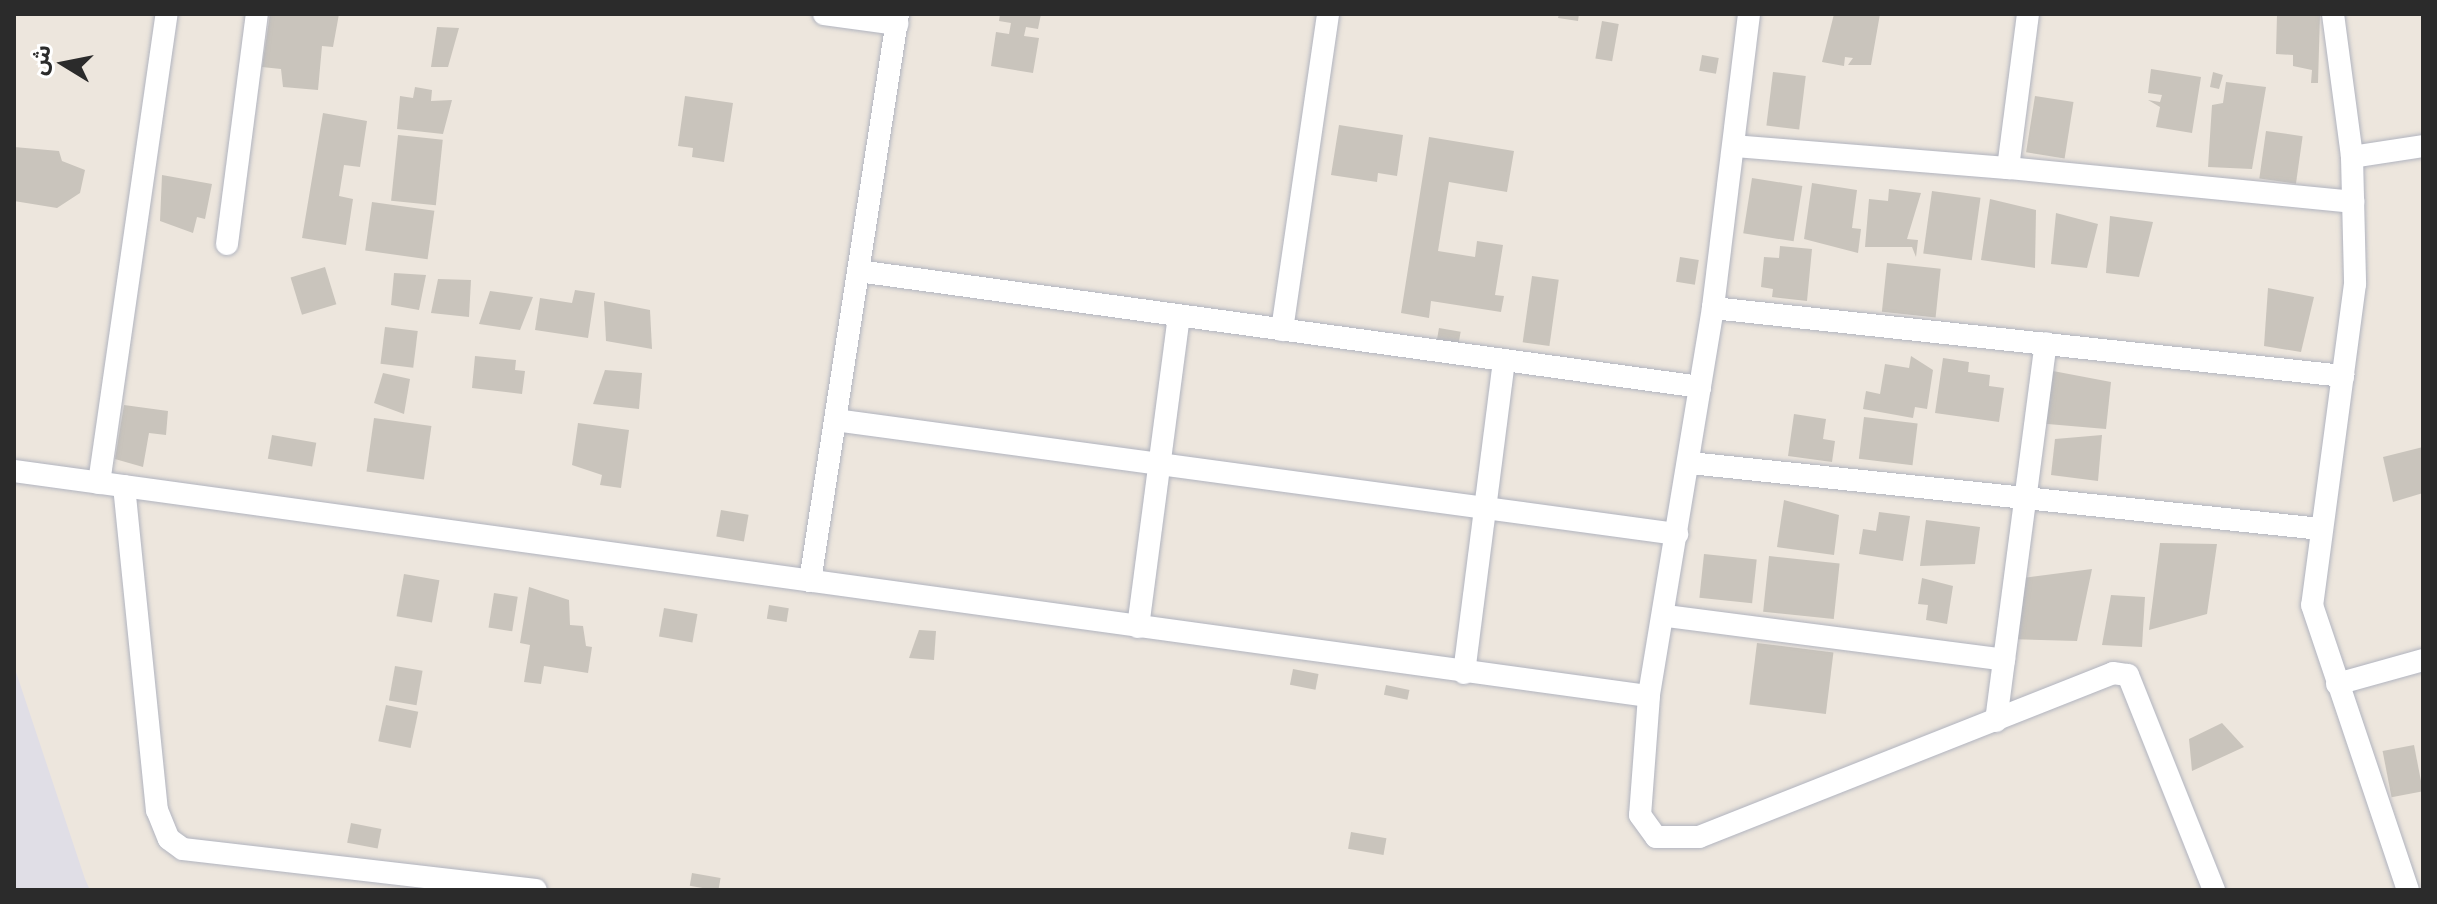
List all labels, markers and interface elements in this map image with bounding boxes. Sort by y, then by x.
north arrow [24,24,104,104]
text: ش [24,43,56,77]

